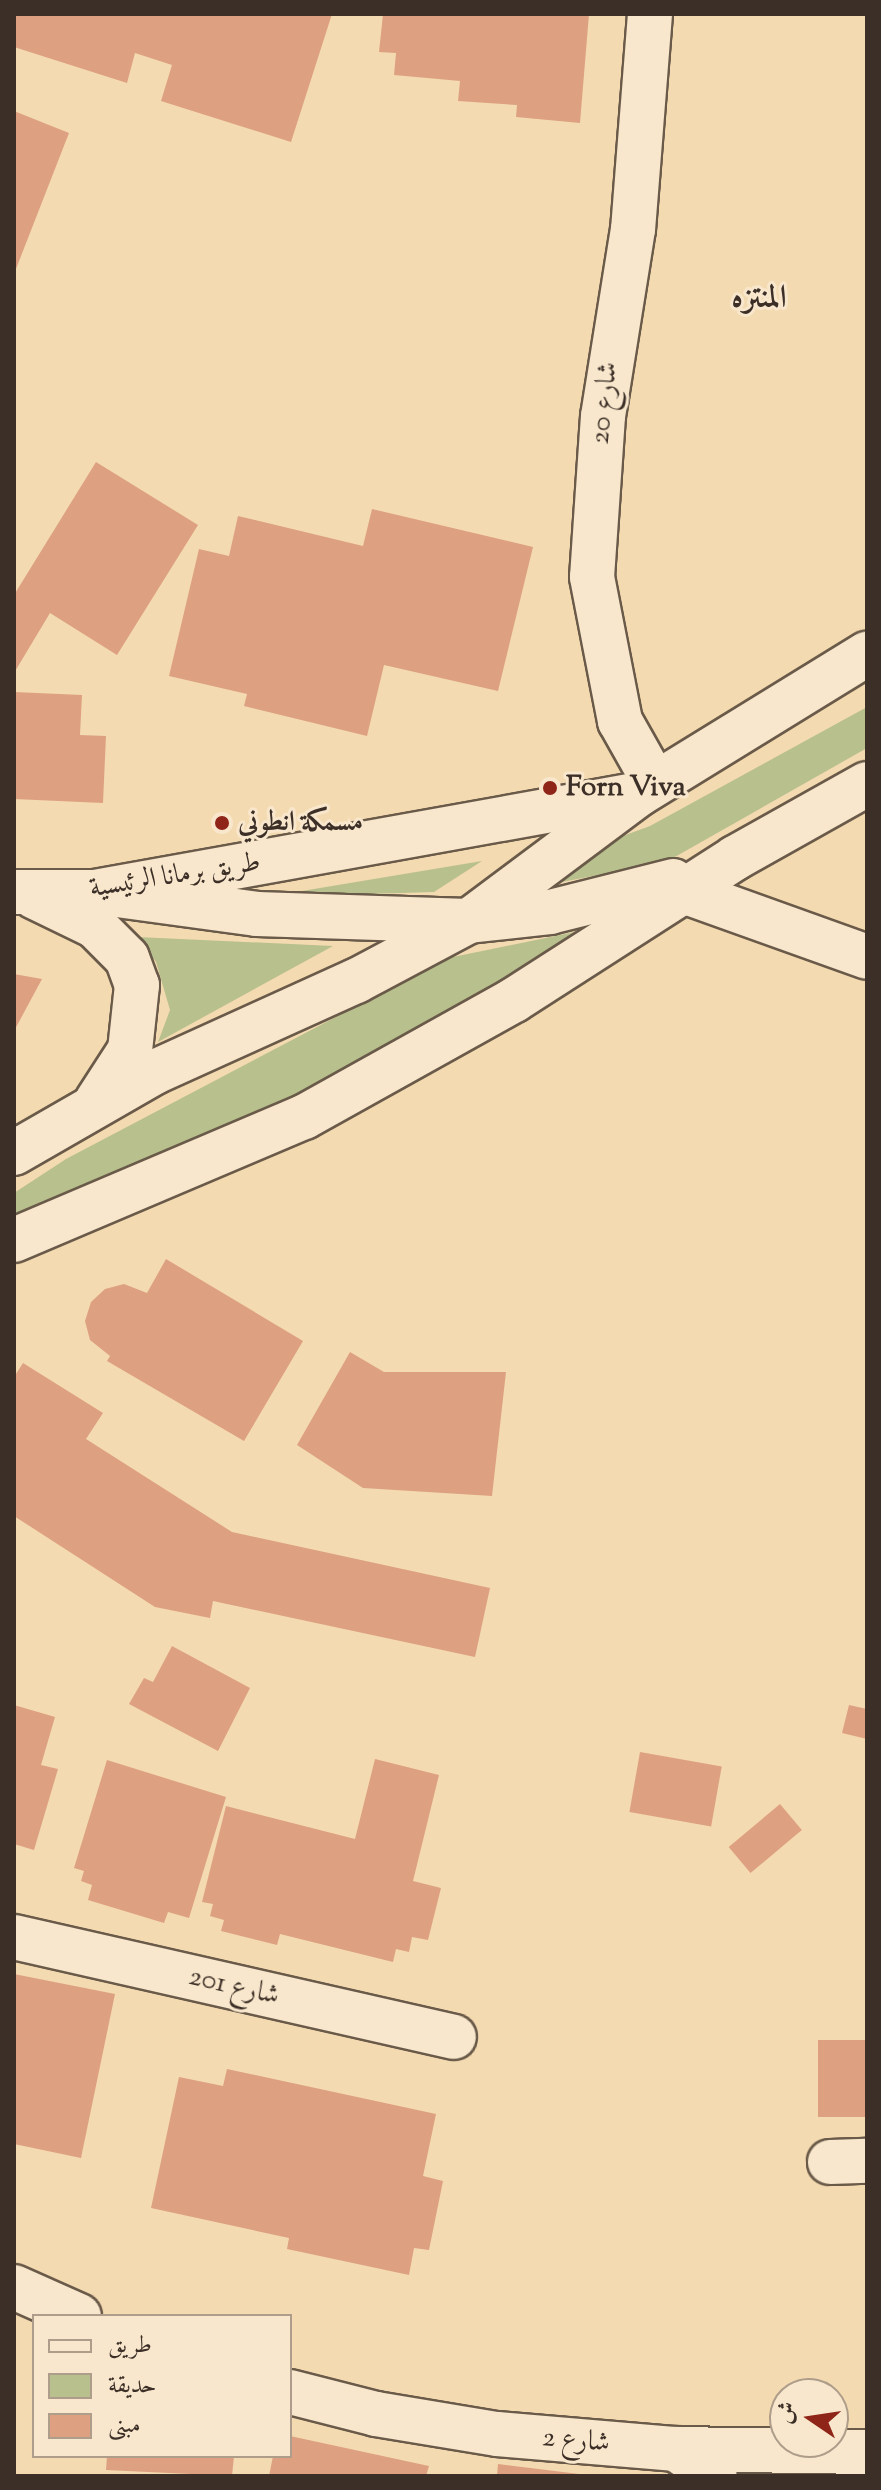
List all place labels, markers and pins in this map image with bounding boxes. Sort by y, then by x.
place label: Forn Viva [566,771,686,805]
marker: Forn Viva [541,779,559,797]
place label: مسمكة انطوني [238,806,363,840]
marker: مسمكة انطوني [213,814,231,832]

